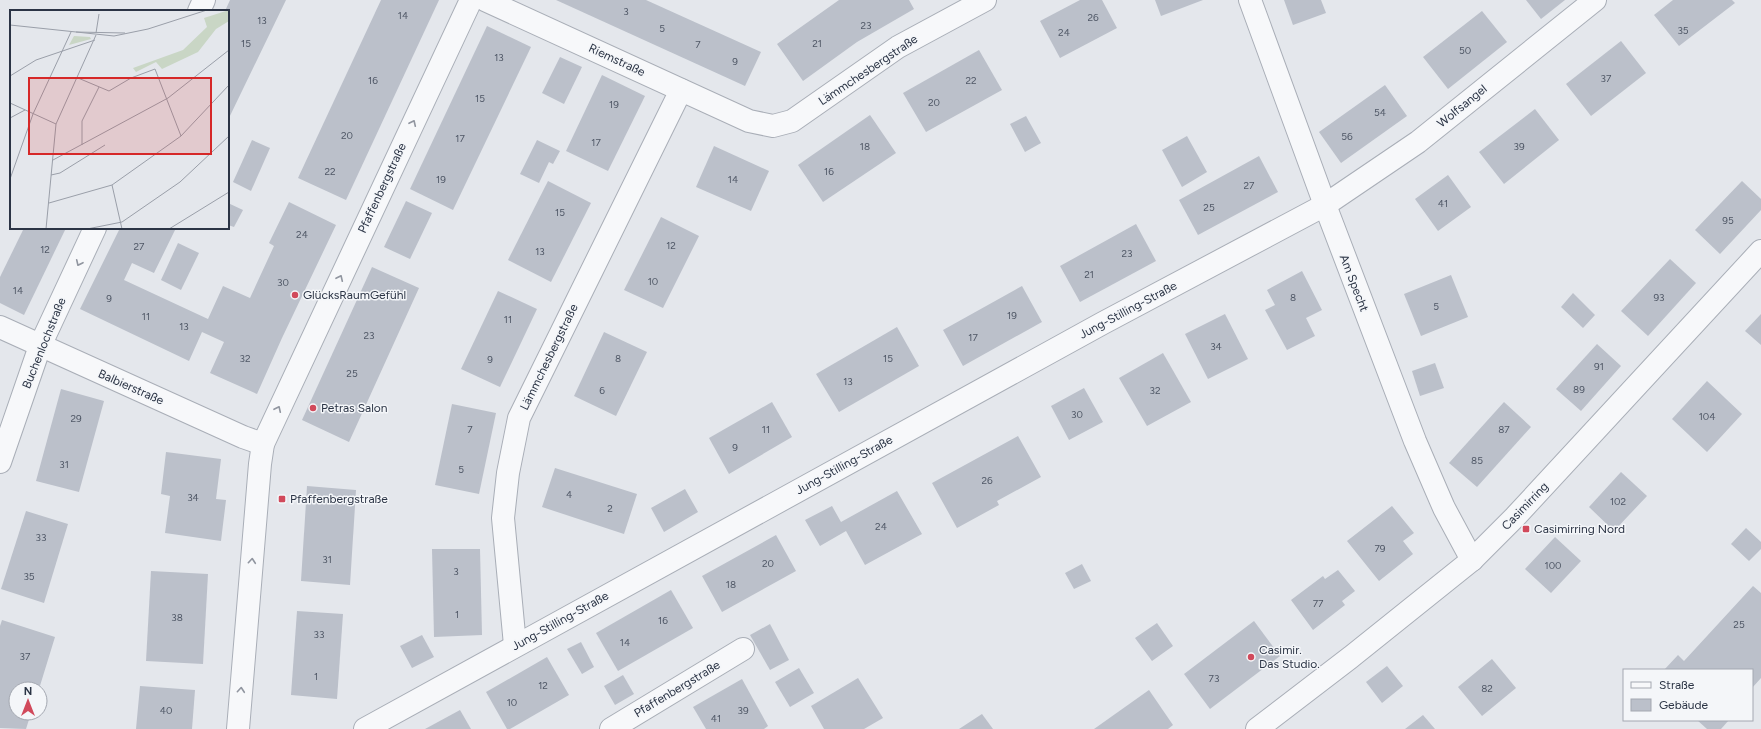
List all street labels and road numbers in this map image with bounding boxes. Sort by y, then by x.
street label: Lämmchesbergstraße [816,31,921,108]
street label: Riemstraße [587,41,648,79]
street label: Wolfsangel [1434,82,1490,130]
street label: Pfaffenbergstraße [355,140,409,235]
street label: Am Specht [1337,252,1371,314]
street label: Jung-Stilling-Straße [1077,278,1180,342]
street label: Buchenlochstraße [19,295,69,391]
street label: Lämmchesbergstraße [517,301,581,412]
street label: Balbierstraße [96,366,166,408]
street label: Jung-Stilling-Straße [793,432,895,497]
street label: Casimirring [1499,479,1551,533]
street label: Jung-Stilling-Straße [509,588,611,653]
street label: Pfaffenbergstraße [631,658,723,720]

